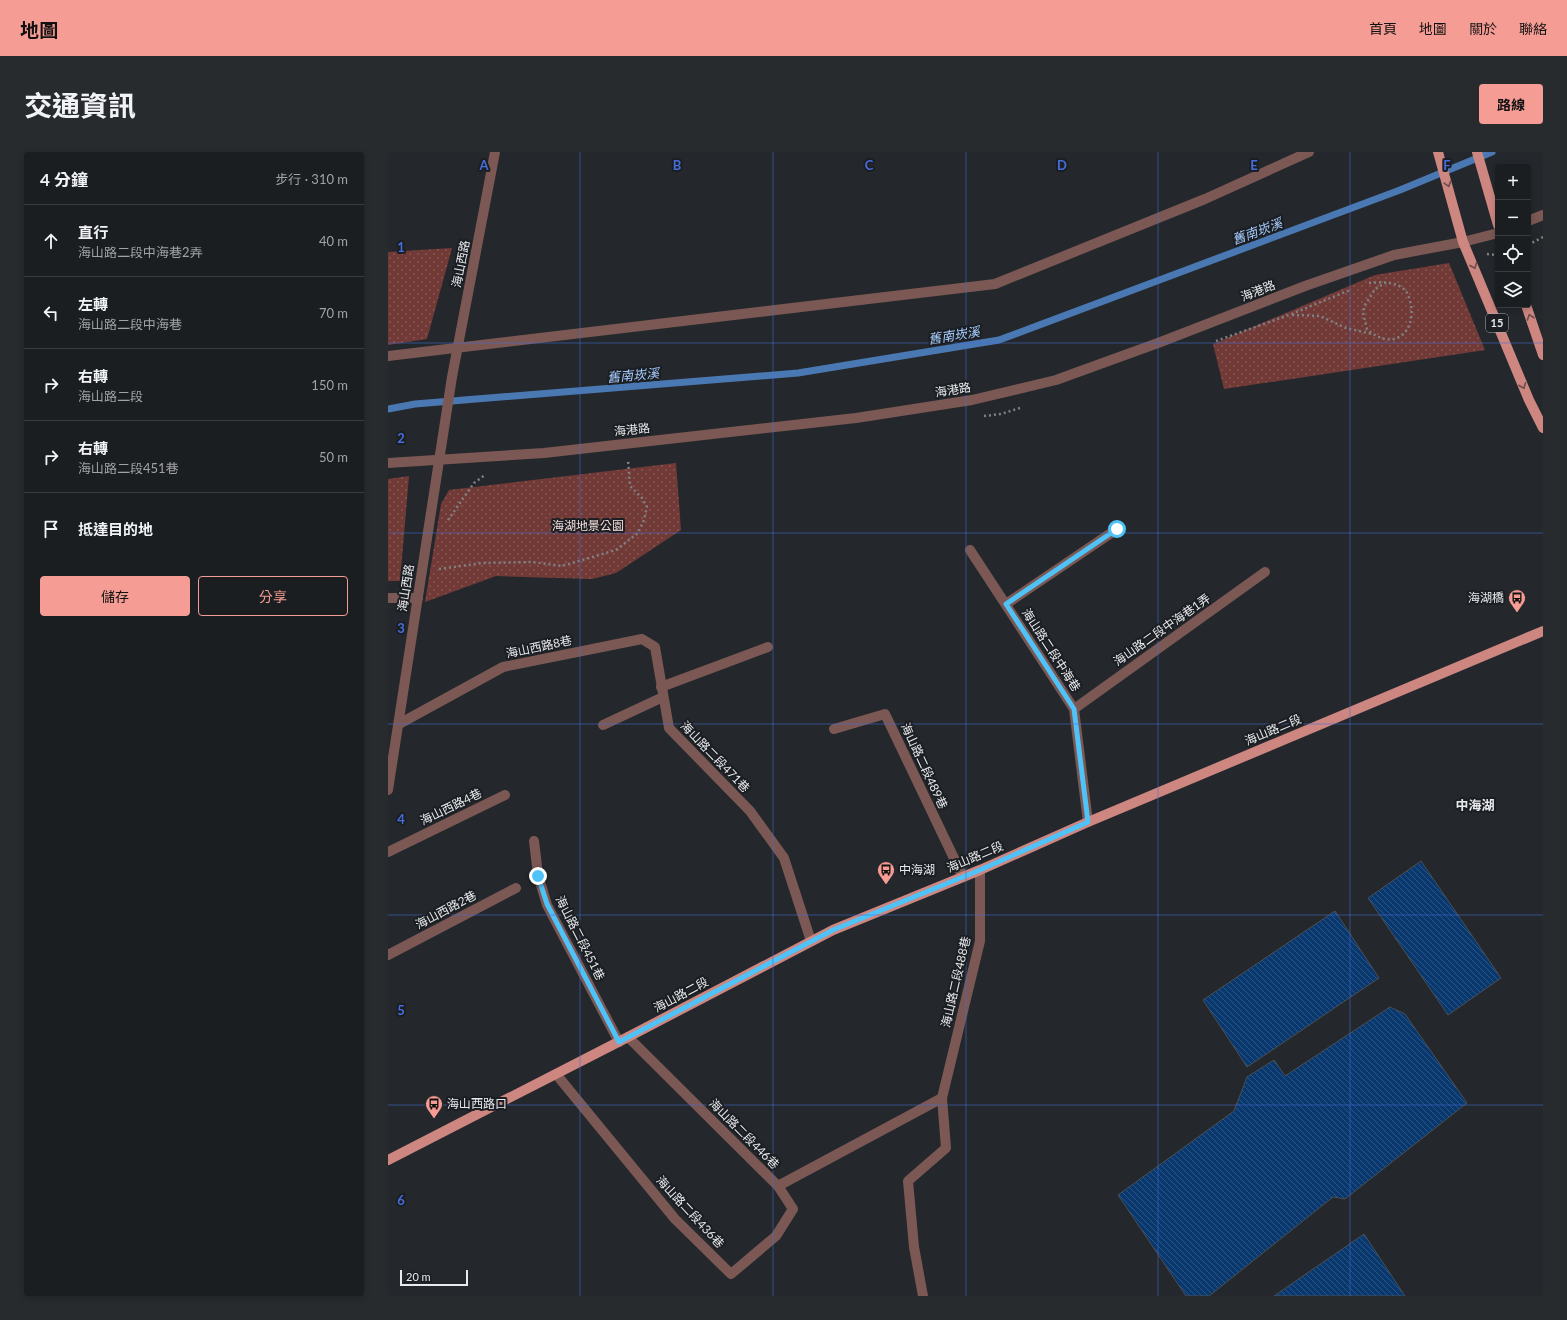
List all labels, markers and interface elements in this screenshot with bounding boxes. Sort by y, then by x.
text: 地圖 [20,18,58,41]
text: 首頁 [1369,20,1397,37]
text: 地圖 [1419,20,1447,37]
text: 關於 [1469,20,1497,37]
text: 聯絡 [1519,20,1547,37]
button: 路線 [1479,84,1543,124]
text: 交通資訊 [24,88,136,122]
text: A [478,157,489,173]
text: B [673,157,682,173]
text: C [865,157,874,173]
text: D [1057,157,1067,173]
text: E [1250,157,1258,173]
text: F [1443,157,1451,173]
map controls [1495,164,1531,308]
button: + [1495,164,1531,200]
text: 4 分鐘 [40,169,88,190]
text: 步行 · 310 m [275,171,348,187]
one-way arrow [1443,181,1451,187]
button: − [1495,200,1531,236]
water label: 舊南崁溪 [1230,214,1286,247]
text: 直行 [78,223,108,241]
icon: ahead [40,230,62,252]
text: 40 m [319,233,348,249]
button: locate [1495,236,1531,272]
text: 1 [397,239,405,255]
street label: 海山西路 [449,239,472,289]
text: 海山路二段中海巷2弄 [78,244,203,260]
one-way arrow [1469,262,1477,270]
button: layers [1495,272,1531,308]
street label: 海港路 [1238,277,1277,304]
text: 左轉 [78,295,108,313]
icon: left [40,302,62,324]
text: 70 m [319,305,348,321]
one-way arrow [1526,313,1534,320]
road number: 15 [1486,314,1508,332]
text: 海山路二段中海巷 [78,316,182,332]
water label: 舊南崁溪 [927,323,983,347]
water label: 舊南崁溪 [606,365,662,385]
text: 右轉 [78,367,108,385]
icon: right [40,374,62,396]
text: 150 m [311,377,348,393]
street label: 海港路 [934,379,972,400]
one-way arrow [1519,383,1527,390]
text: 海山路二段 [78,388,143,404]
street label: 海港路 [613,420,651,439]
text: 2 [397,430,405,446]
text: 右轉 [78,439,108,457]
icon: right [40,446,62,468]
text: 50 m [319,449,348,465]
text: 海山路二段451巷 [78,460,179,476]
icon: arrive [40,518,62,540]
park label: 海湖地景公園 [552,518,624,533]
text: 抵達目的地 [78,520,153,538]
route start [1108,520,1126,538]
street label: 海山西路 [394,563,417,613]
button: 儲存 [40,576,190,616]
button: 分享 [198,576,348,616]
bus stop icon: 海湖橋 [1507,588,1527,613]
street label: 海山路二段中海巷1弄 [1110,590,1213,669]
place label: 海湖橋 [1468,590,1504,605]
street label: 海山路二段中海巷 [1019,605,1084,694]
text: 3 [397,620,405,636]
street label: 海山西路8巷 [505,632,573,661]
street label: 海山路二段 [1242,711,1303,748]
street label: 海山路二段471巷 [678,718,753,795]
street label: 海山路二段489巷 [898,721,951,811]
street label: 海山西路4巷 [417,785,484,828]
district label: 中海湖 [1455,797,1495,813]
text: 4 [397,811,405,827]
street label: 海山路二段 [944,838,1005,875]
bus stop icon: 中海湖 [876,860,896,885]
place label: 中海湖 [899,862,935,877]
route end [529,867,547,885]
street label: 海山西路2巷 [413,887,479,932]
street label: 海山路二段451巷 [553,893,608,983]
street label: 海山路二段488巷 [938,935,973,1029]
street label: 海山路二段 [651,974,711,1015]
text: 5 [397,1002,405,1018]
bus stop icon: 海山西路口 [424,1094,444,1119]
place label: 海山西路口 [447,1096,507,1111]
street label: 海山路二段446巷 [706,1096,782,1172]
street label: 海山路二段436巷 [653,1173,728,1251]
text: 6 [397,1192,405,1208]
scale bar [400,1268,468,1287]
text: 20 m [406,1270,431,1283]

